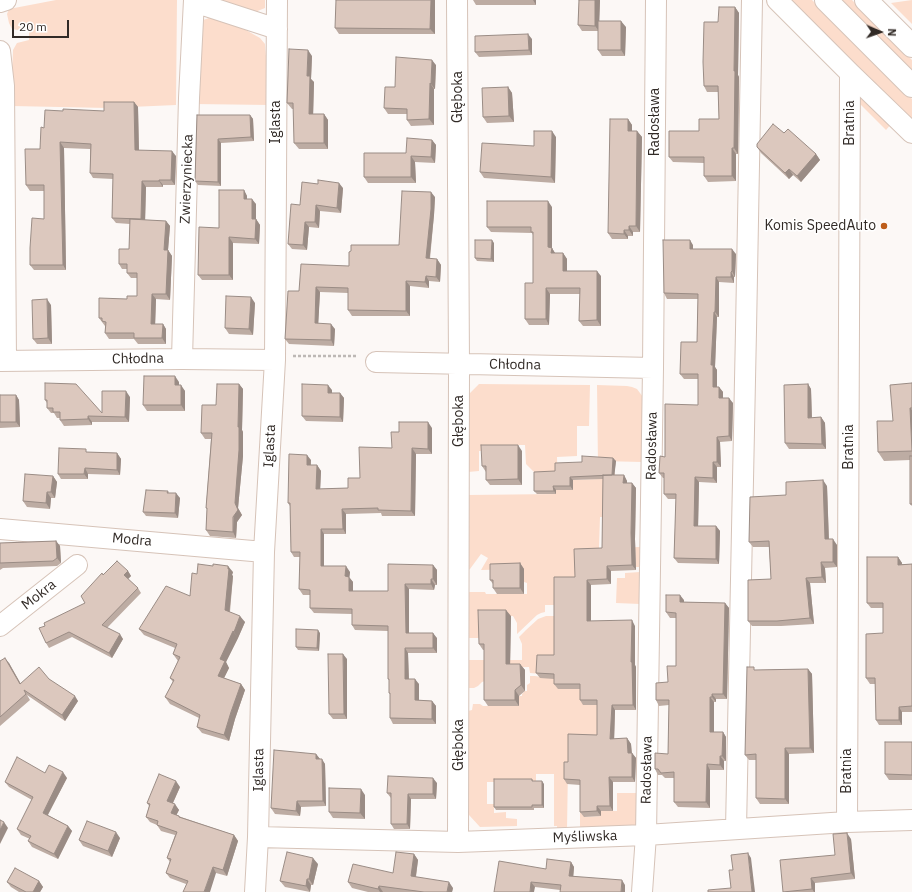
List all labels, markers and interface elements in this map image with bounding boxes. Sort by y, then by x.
scale bar [14,12,71,38]
north arrow [860,12,900,52]
text: 20 m [19,19,47,34]
text: N [885,28,899,37]
street label: Głęboka [450,71,466,123]
street label: Radosława [647,88,663,156]
street label: Iglasta [268,100,284,144]
street label: Bratnia [842,100,858,146]
street label: Zwierzyniecka [177,134,197,224]
place label: Komis SpeedAuto [764,218,876,234]
marker: Komis SpeedAuto [879,221,889,231]
street label: Chłodna [112,350,164,368]
street label: Chłodna [489,356,541,374]
street label: Głęboka [451,395,467,447]
street label: Radosława [643,412,661,480]
street label: Iglasta [260,424,280,468]
street label: Bratnia [841,424,857,470]
street label: Modra [111,530,153,550]
street label: Mokra [18,576,60,614]
street label: Głęboka [451,719,467,771]
street label: Radosława [638,736,656,804]
street label: Iglasta [250,748,268,792]
street label: Bratnia [839,748,855,794]
street label: Myśliwska [552,827,618,847]

